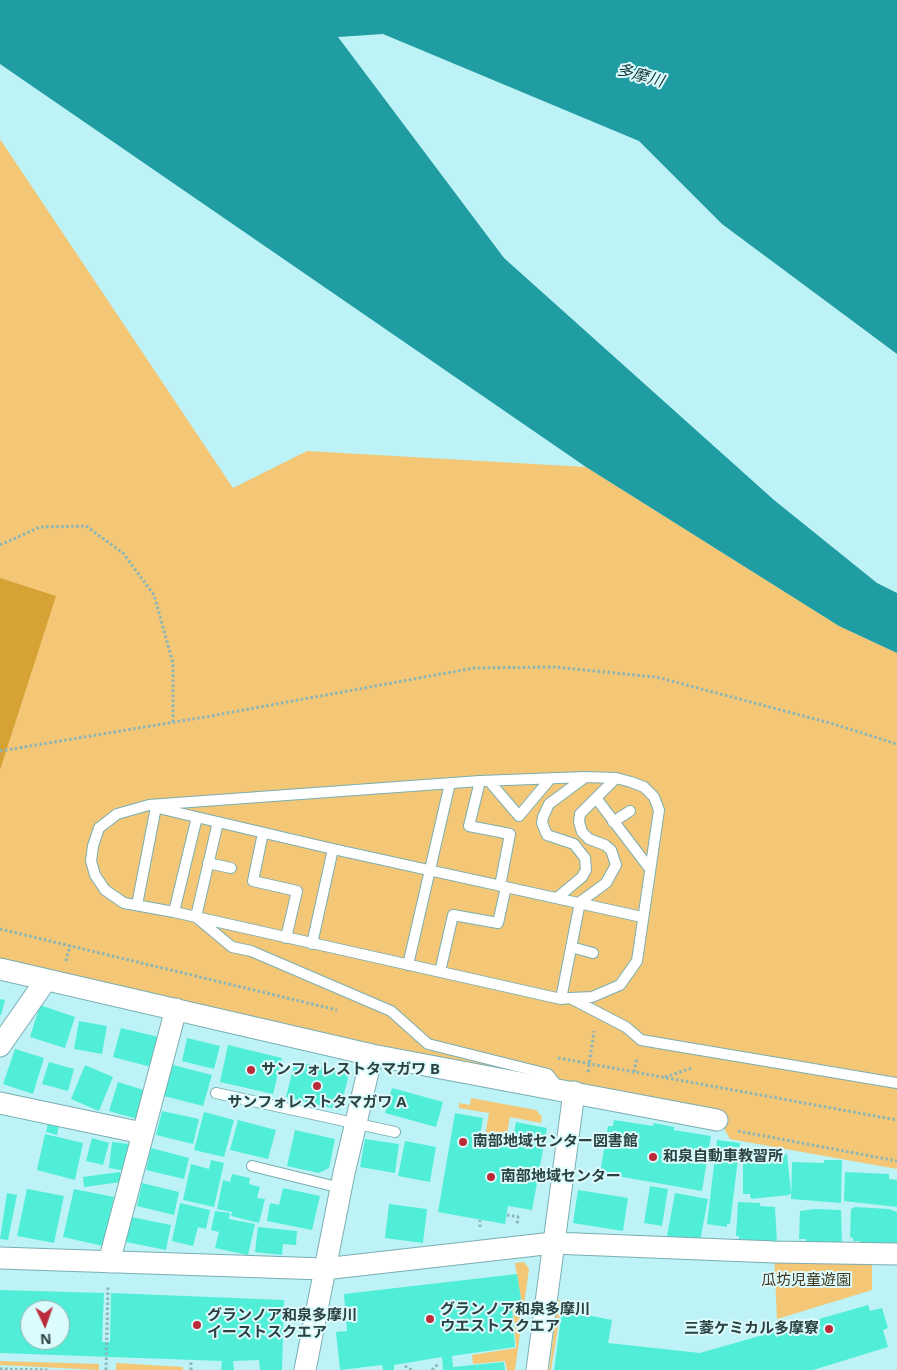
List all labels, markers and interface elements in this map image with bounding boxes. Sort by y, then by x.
water label: 多摩川 [614,60,666,92]
place label: サンフォレストタマガワ B [261,1061,440,1079]
marker: サンフォレストタマガワ B [245,1064,257,1076]
marker: サンフォレストタマガワ A [311,1080,323,1092]
place label: サンフォレストタマガワ A [227,1094,407,1112]
place label: 南部地域センター図書館 [473,1133,638,1151]
marker: 南部地域センター図書館 [457,1136,469,1148]
place label: 和泉自動車教習所 [663,1148,783,1166]
marker: 和泉自動車教習所 [647,1151,659,1163]
place label: 南部地域センター [501,1168,621,1186]
marker: 南部地域センター [485,1171,497,1183]
park label: 瓜坊児童遊園 [761,1272,851,1290]
north arrow [20,1300,70,1350]
place label: グランノア和泉多摩川 ウエストスクエア [440,1301,590,1336]
place label: グランノア和泉多摩川 イーストスクエア [207,1307,357,1342]
marker: グランノア和泉多摩川 ウエストスクエア [424,1313,436,1325]
marker: グランノア和泉多摩川 イーストスクエア [191,1319,203,1331]
place label: 三菱ケミカル多摩寮 [684,1320,819,1338]
marker: 三菱ケミカル多摩寮 [823,1323,835,1335]
text: N [40,1330,52,1349]

